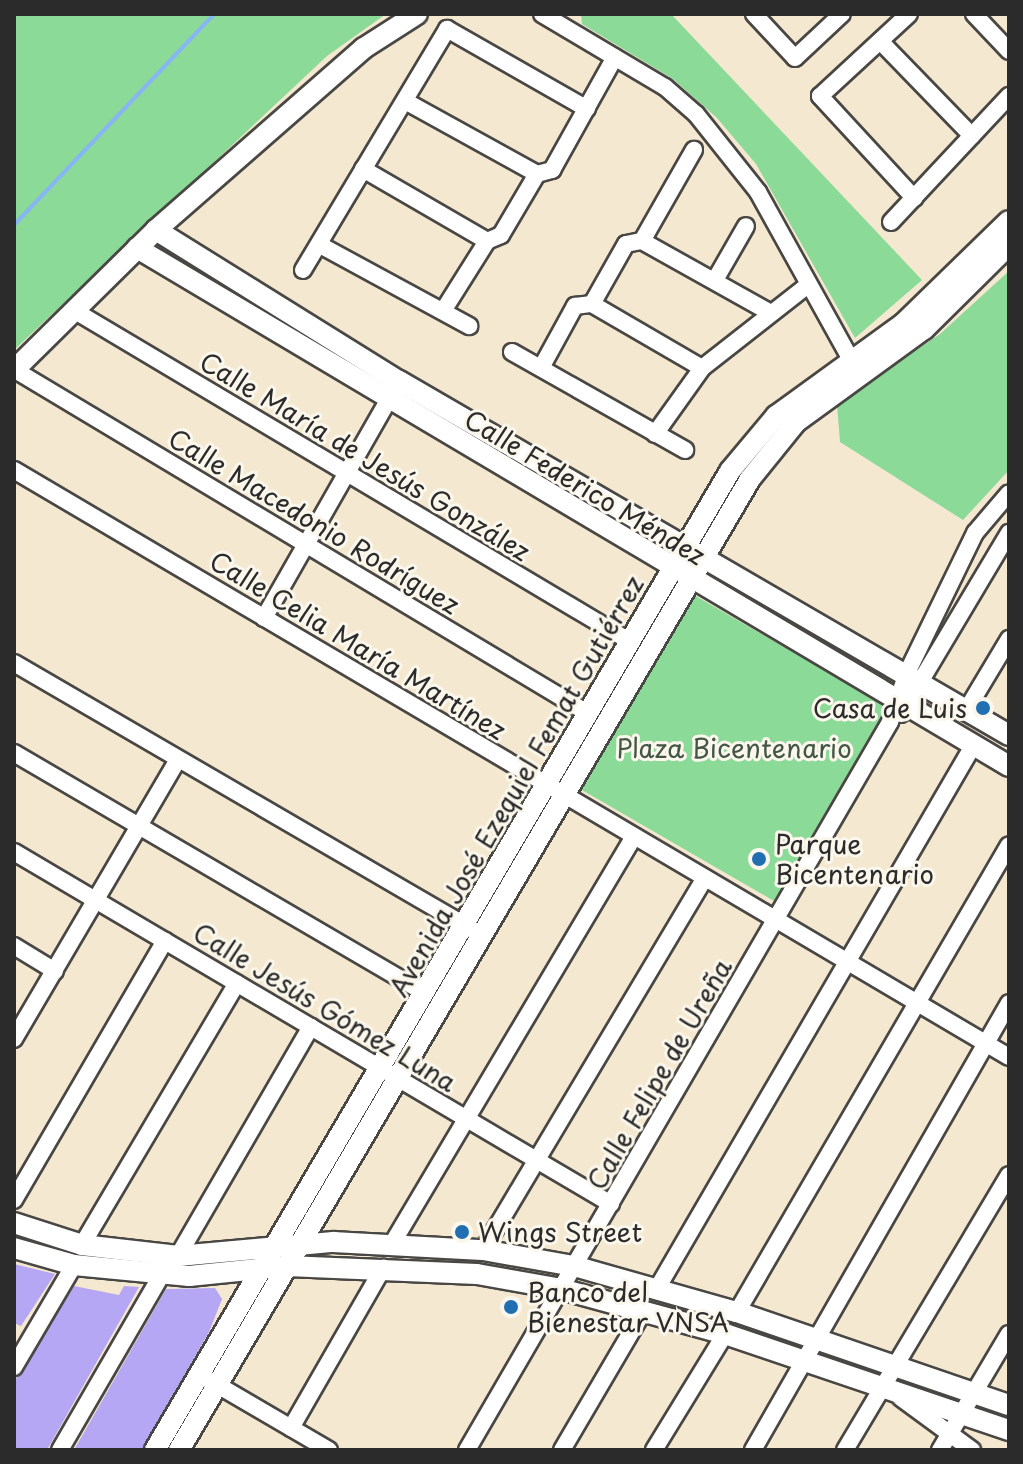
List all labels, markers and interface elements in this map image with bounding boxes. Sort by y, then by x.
street label: Calle María de Jesús González [192,343,538,569]
street label: Calle Federico Méndez [458,402,712,572]
street label: Calle Macedonio Rodríguez [162,421,466,621]
street label: Calle Celia María Martínez [203,543,513,747]
street label: Avenida José Ezequiel Femat Gutiérrez [382,570,650,1002]
place label: Casa de Luis [809,692,967,724]
marker: Casa de Luis [974,699,992,717]
park label: Plaza Bicentenario [617,732,851,764]
place label: Parque Bicentenario [775,828,934,890]
marker: Parque Bicentenario [750,850,768,868]
street label: Calle Jesús Gómez Luna [187,916,463,1098]
street label: Calle Felipe de Ureña [579,952,739,1196]
place label: Wings Street [478,1216,641,1248]
marker: Wings Street [453,1223,471,1241]
place label: Banco del Bienestar VNSA [527,1276,729,1338]
marker: Banco del Bienestar VNSA [502,1298,520,1316]

